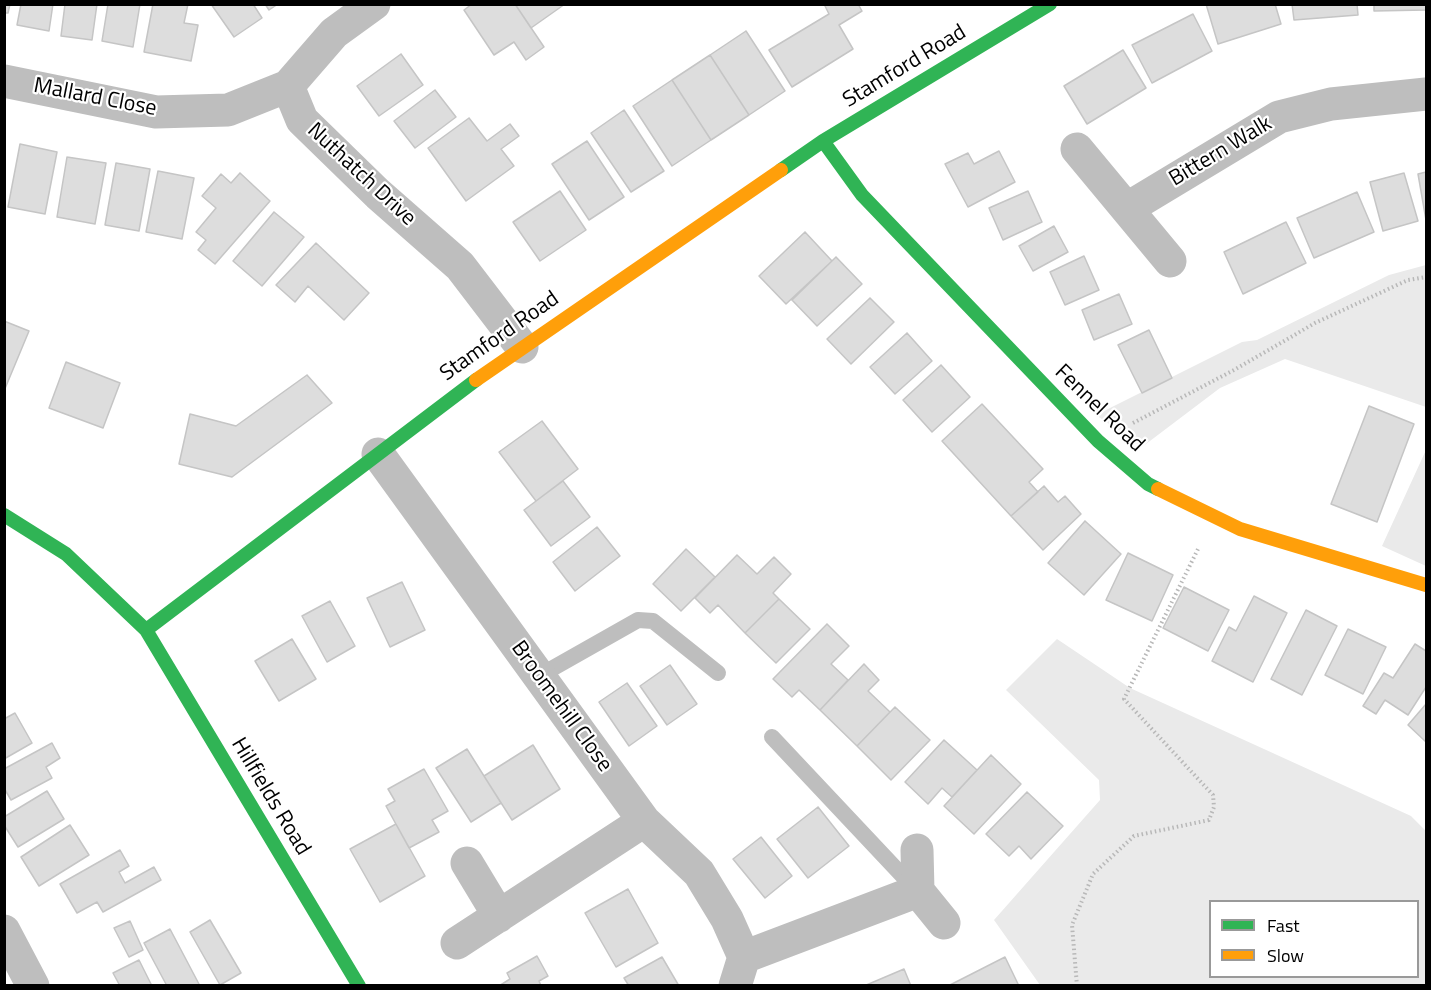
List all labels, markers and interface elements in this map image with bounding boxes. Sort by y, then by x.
street label: Stamford Road [839,20,971,114]
street label: Mallard Close [31,73,159,123]
street label: Bittern Walk [1165,111,1277,193]
street label: Nuthatch Drive [301,118,421,232]
street label: Stamford Road [435,286,565,388]
street label: Fennel Road [1049,360,1149,458]
street label: Broomehill Close [505,636,617,778]
street label: Hillfields Road [225,733,315,861]
legend [1209,900,1419,978]
text: Fast [1267,912,1300,939]
text: Slow [1267,942,1304,969]

